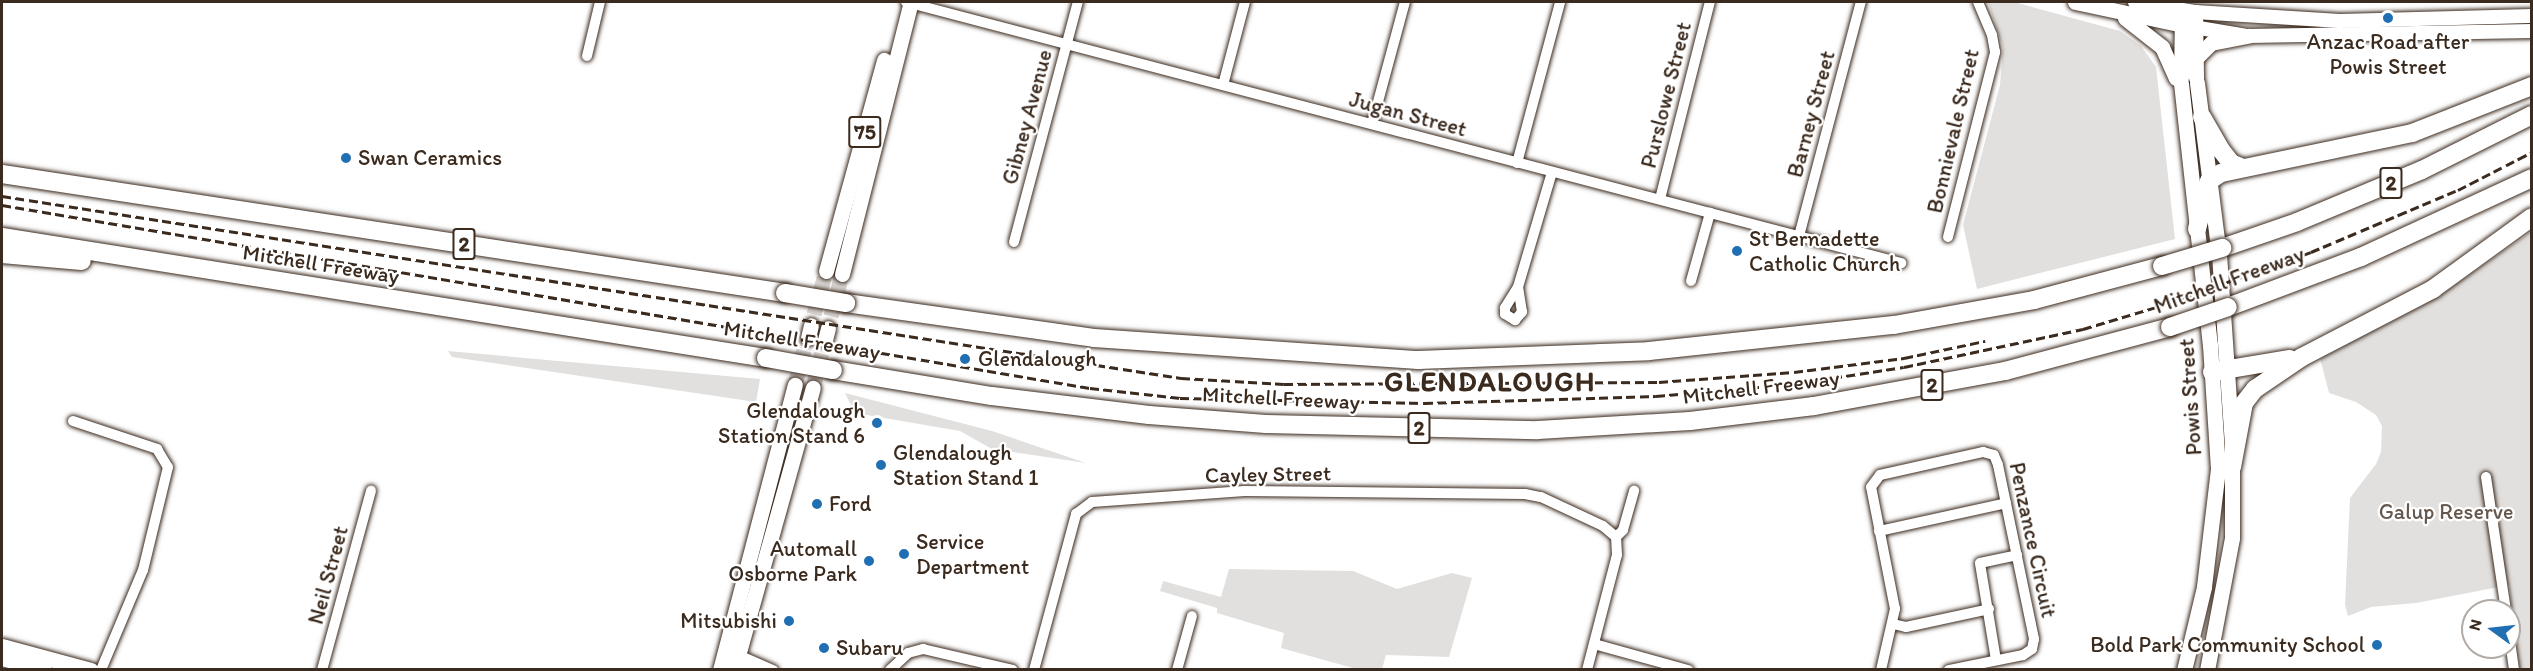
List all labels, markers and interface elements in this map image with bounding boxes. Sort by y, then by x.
marker: Anzac Road after Powis Street [2381,11,2395,25]
street label: Purslowe Street [1635,19,1697,171]
place label: Anzac Road after Powis Street [2307,28,2469,80]
street label: Gibney Avenue [996,47,1058,187]
street label: Bonnievale Street [1921,47,1985,215]
street label: Barney Street [1781,48,1841,180]
street label: Jugan Street [1347,86,1469,142]
road number: 75 [847,114,883,150]
place label: Swan Ceramics [358,145,501,171]
marker: Swan Ceramics [339,151,353,165]
road number: 2 [2379,165,2403,201]
place label: St Bernadette Catholic Church [1749,225,1901,276]
road number: 2 [452,226,476,262]
street label: Mitchell Freeway [241,239,401,289]
street label: Mitchell Freeway [2150,241,2308,319]
marker: St Bernadette Catholic Church [1730,244,1744,258]
street label: Mitchell Freeway [722,315,882,365]
street label: Powis Street [2173,338,2207,456]
place label: Glendalough [978,346,1097,372]
marker: Glendalough [956,350,974,368]
district label: GLENDALOUGH [1384,364,1596,398]
street label: Mitchell Freeway [1681,364,1841,410]
road number: 2 [1920,367,1944,403]
street label: Mitchell Freeway [1201,381,1361,415]
place label: Glendalough Station Stand 6 [718,397,865,448]
road number: 2 [1407,410,1431,446]
marker: Glendalough Station Stand 6 [870,416,884,430]
place label: Glendalough Station Stand 1 [893,439,1039,490]
marker: Glendalough Station Stand 1 [874,458,888,472]
street label: Cayley Street [1205,460,1331,488]
street label: Penzance Circuit [2004,460,2062,620]
place label: Ford [829,491,871,517]
marker: Ford [810,497,824,511]
park label: Galup Reserve [2379,499,2513,525]
street label: Neil Street [302,523,354,627]
place label: Service Department [916,528,1029,580]
place label: Automall Osborne Park [729,535,857,586]
marker: Service Department [897,547,911,561]
marker: Automall Osborne Park [862,554,876,568]
north arrow [2461,599,2521,659]
place label: Mitsubishi [680,608,777,634]
marker: Mitsubishi [782,614,796,628]
text: N [2464,617,2486,632]
place label: Bold Park Community School [2091,632,2365,658]
place label: Subaru [836,635,903,661]
marker: Bold Park Community School [2370,638,2384,652]
marker: Subaru [817,641,831,655]

